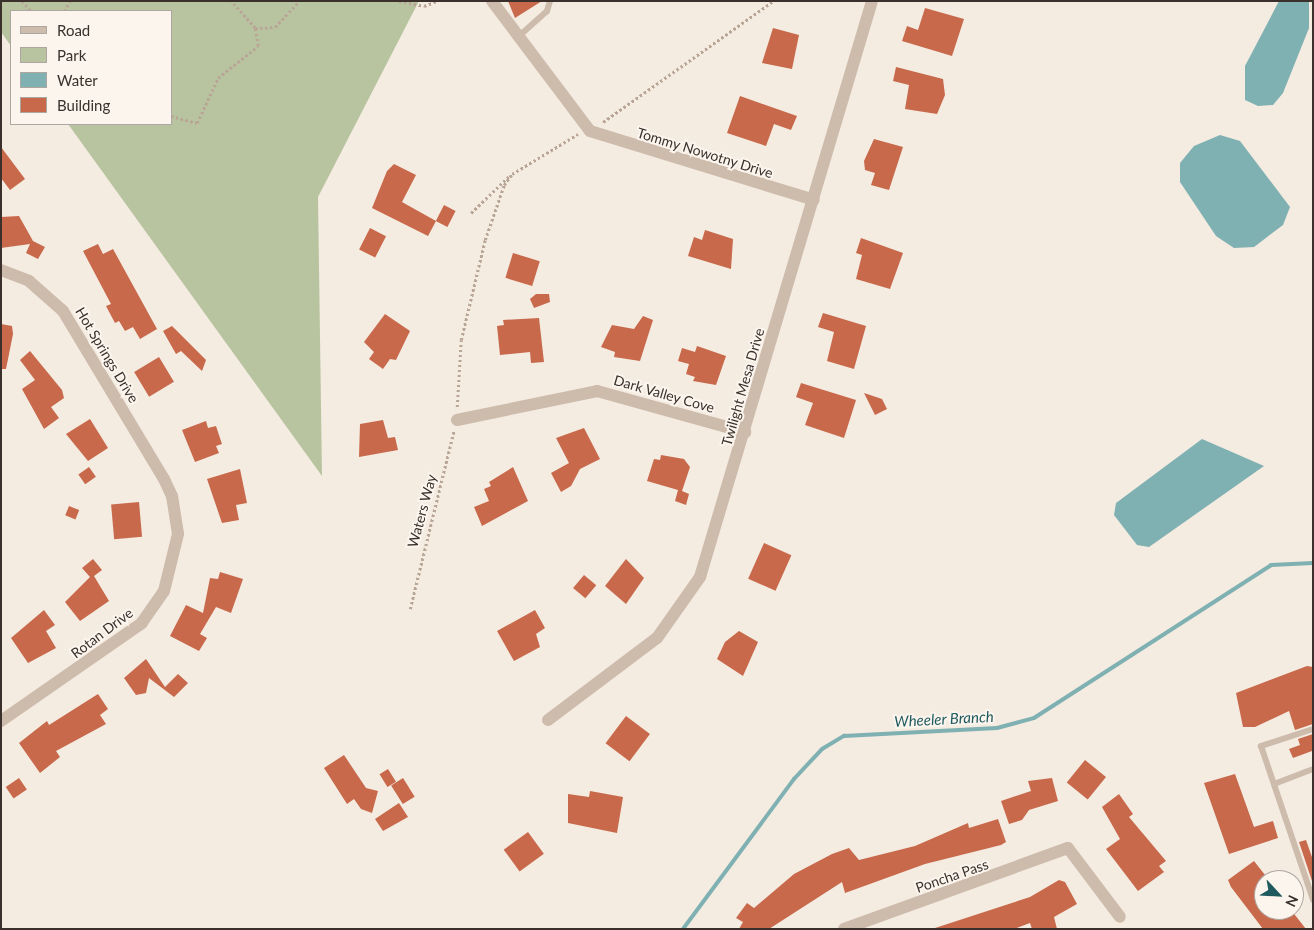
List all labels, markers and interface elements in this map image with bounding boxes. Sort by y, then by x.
legend [10,10,172,125]
text: Road [57,21,90,39]
text: Park [57,46,86,64]
text: Water [57,71,98,89]
text: Building [57,96,110,114]
street label: Tommy Nowotny Drive [635,124,775,182]
street label: Hot Springs Drive [72,304,142,406]
street label: Twilight Mesa Drive [718,326,768,448]
street label: Dark Valley Cove [611,372,717,416]
street label: Waters Way [404,472,440,550]
street label: Rotan Drive [68,604,136,662]
water label: Wheeler Branch [894,707,994,731]
street label: Poncha Pass [913,856,991,896]
north arrow [1254,870,1304,920]
text: N [1282,893,1302,910]

